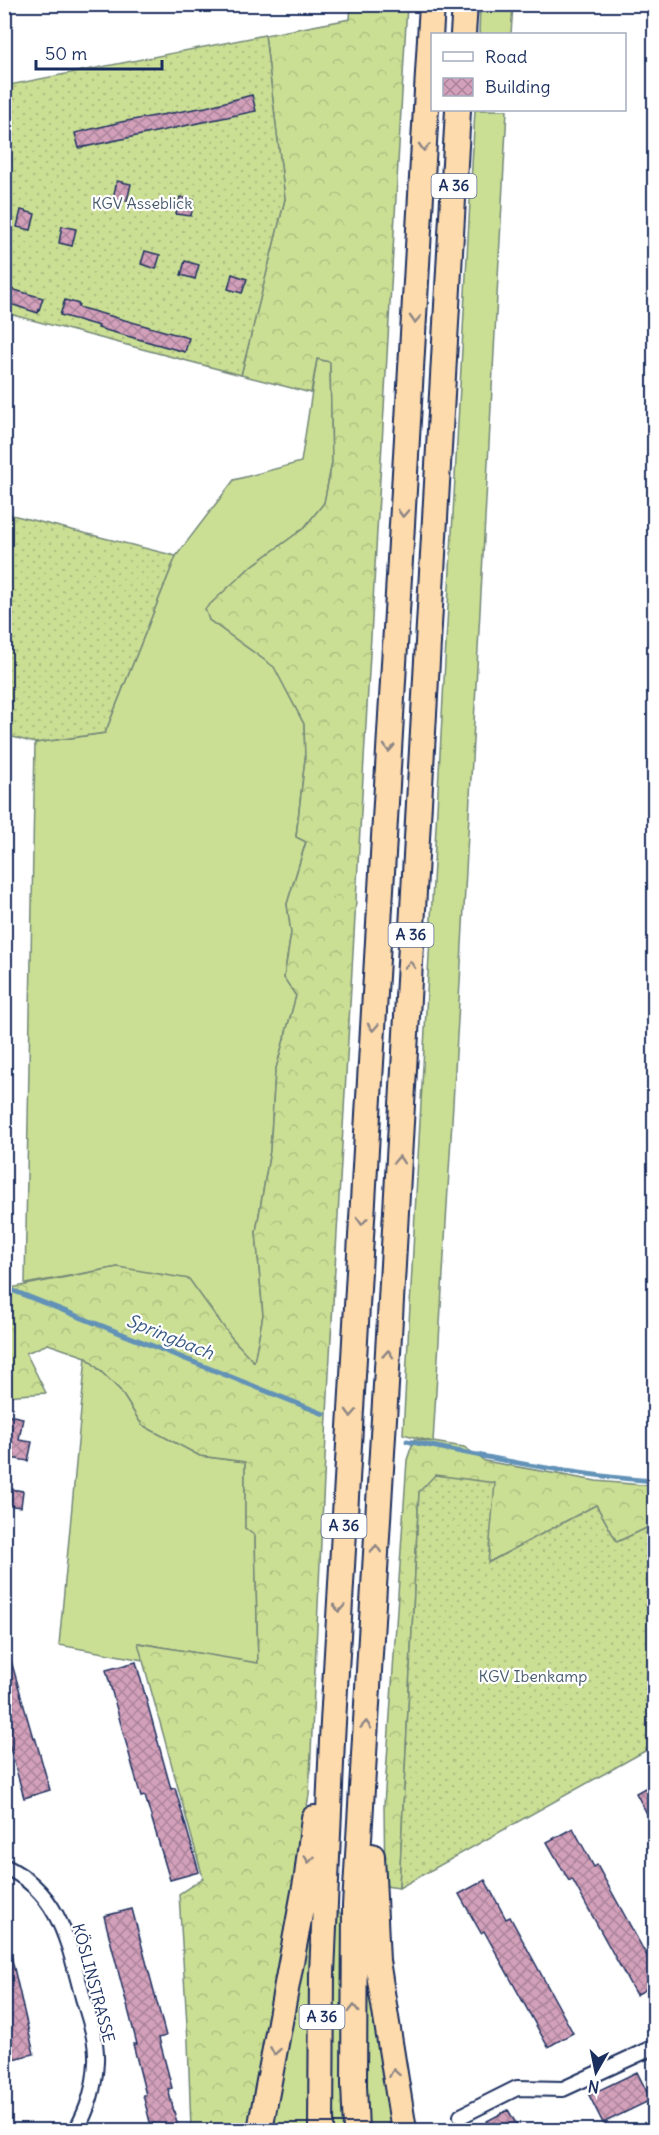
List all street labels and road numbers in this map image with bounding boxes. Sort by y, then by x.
road number: A 36 [432,174,476,198]
road number: A 36 [388,923,434,947]
road number: A 36 [322,1514,366,1538]
street label: KÖSLINSTRASSE [68,1921,120,2045]
road number: A 36 [300,2005,344,2029]

